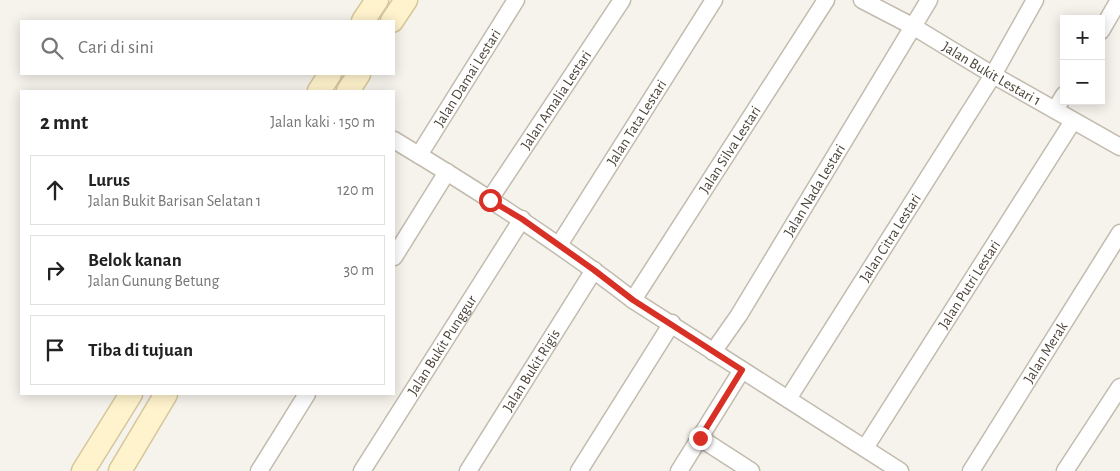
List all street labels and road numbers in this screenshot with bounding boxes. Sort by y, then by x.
street label: Jalan Damai Lestari [432,27,504,130]
street label: Jalan Bukit Lestari 1 [939,39,1043,109]
street label: Jalan Amalia Lestari [518,48,594,152]
street label: Jalan Tata Lestari [604,77,670,168]
street label: Jalan Silva Lestari [697,103,764,196]
street label: Jalan Nada Lestari [781,142,848,239]
street label: Jalan Citra Lestari [857,191,924,285]
street label: Jalan Putri Lestari [936,238,1003,331]
street label: Jalan Bukit Punggur [405,293,480,398]
street label: Jalan Merak [1021,319,1070,386]
street label: Jalan Bukit Rigis [500,327,563,414]

